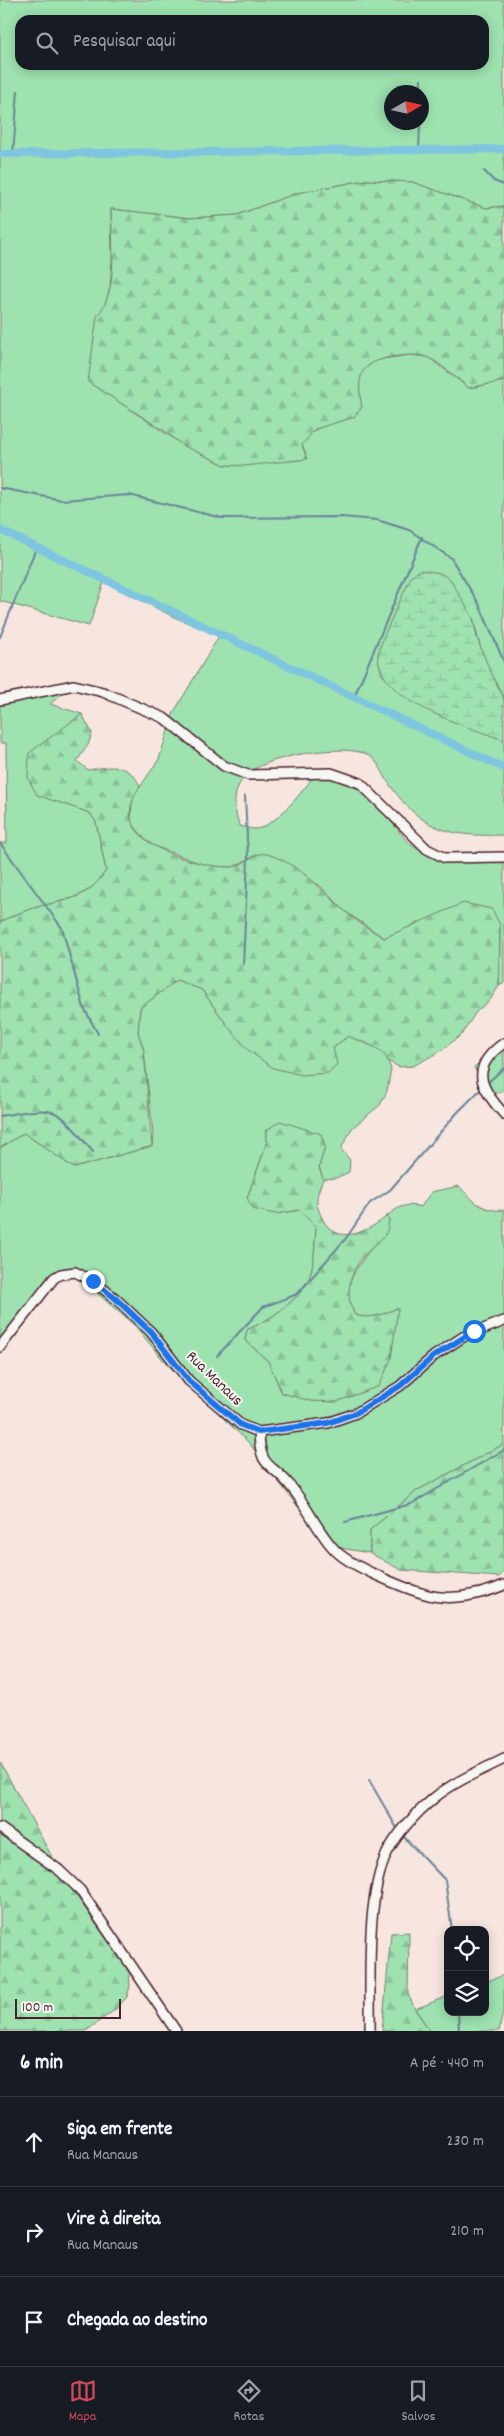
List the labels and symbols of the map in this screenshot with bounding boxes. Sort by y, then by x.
north arrow [384,85,429,130]
route end [82,1270,105,1293]
route start [463,1320,486,1343]
street label: Rua Manaus [180,1346,248,1412]
scale bar [15,1996,121,2019]

